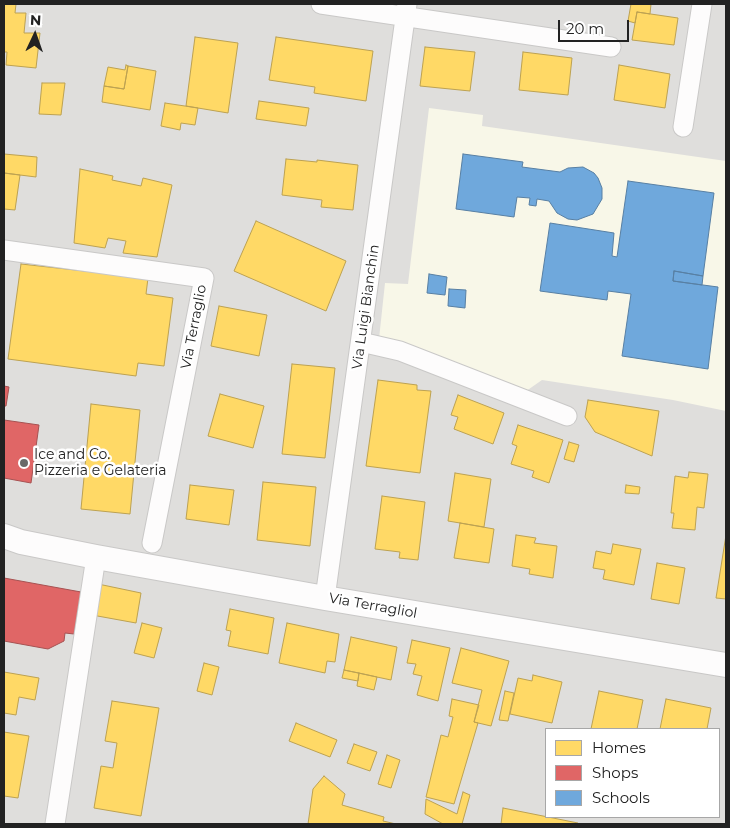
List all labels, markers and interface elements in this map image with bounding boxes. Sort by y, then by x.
north arrow [10,10,60,60]
scale bar [560,10,631,42]
text: N [30,11,42,29]
text: 20 m [566,19,604,38]
street label: Via Luigi Bianchin [349,243,383,371]
street label: Via Terraglio [178,283,210,371]
place label: Ice and Co. Pizzeria e Gelateria [34,447,166,480]
marker: Ice and Co. Pizzeria e Gelateria [18,457,30,469]
street label: Via Terragliol [328,590,418,622]
legend [545,728,720,818]
text: Homes [592,738,646,757]
text: Shops [592,763,638,782]
text: Schools [592,788,650,807]

